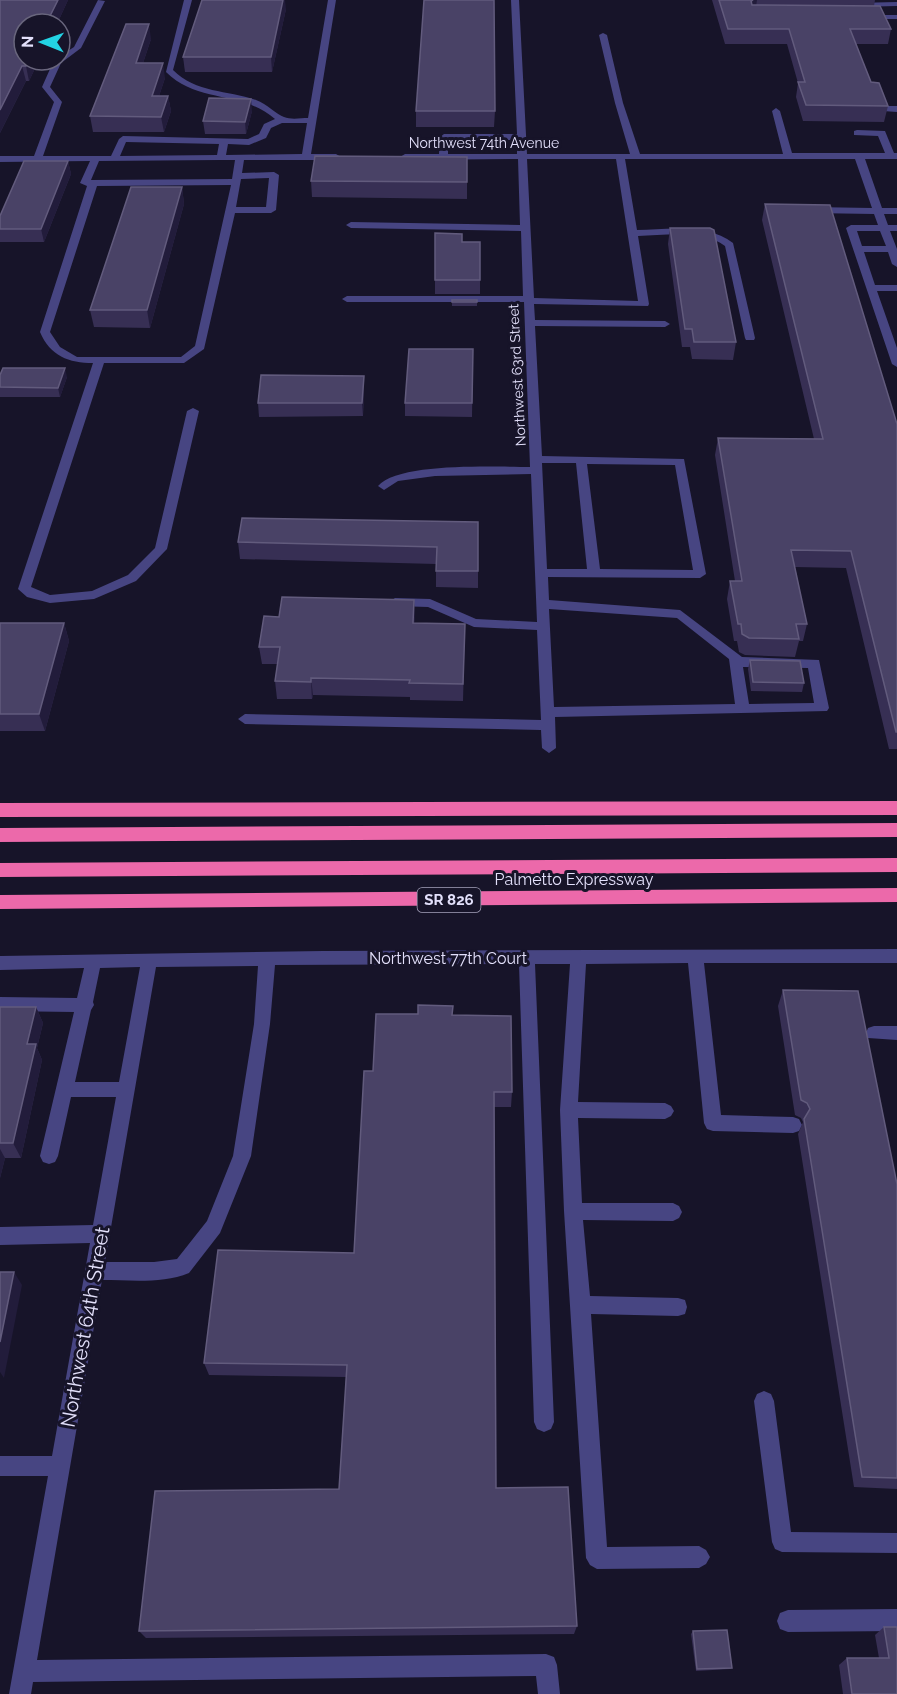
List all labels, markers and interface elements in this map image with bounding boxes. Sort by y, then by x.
north arrow [12,12,72,72]
text: N [18,35,37,48]
street label: Northwest 74th Avenue [409,135,559,151]
street label: Northwest 63rd Street [505,303,529,447]
street label: Palmetto Expressway [495,870,654,889]
road number: SR 826 [418,888,480,912]
street label: Northwest 77th Court [369,949,528,968]
street label: Northwest 64th Street [56,1225,115,1429]

